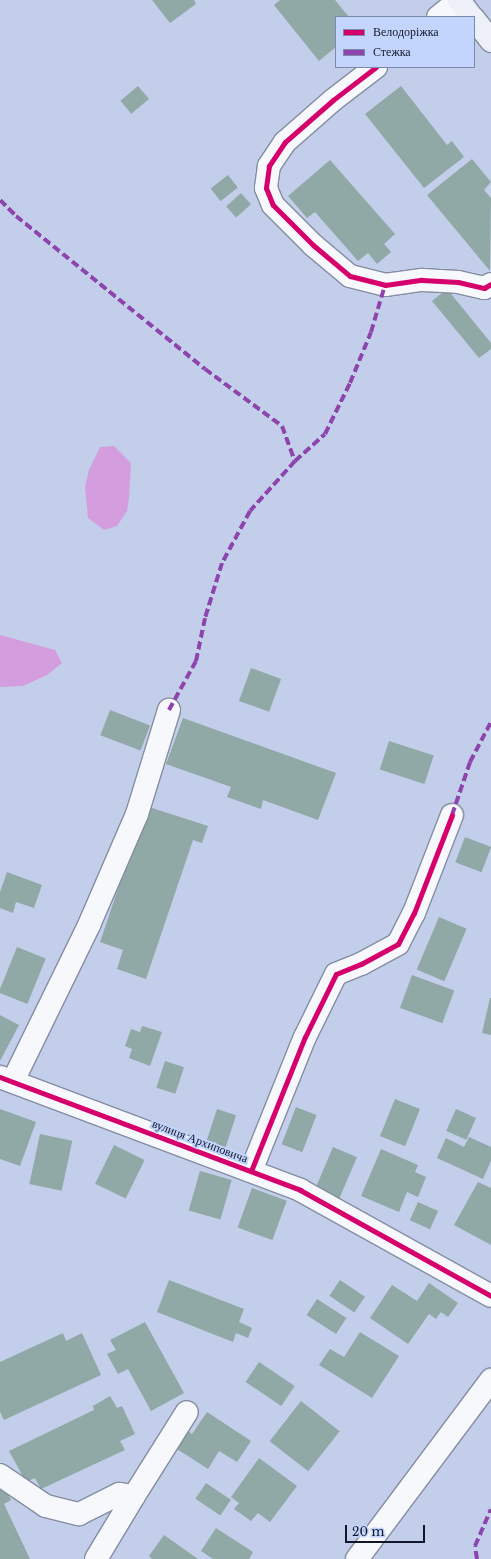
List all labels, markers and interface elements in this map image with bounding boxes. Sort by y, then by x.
legend [335,16,475,68]
text: Велодоріжка [373,24,439,39]
text: Стежка [373,44,411,59]
street label: вулиця Архиповича [150,1116,250,1166]
scale bar [347,1517,427,1543]
text: 20 m [352,1524,384,1539]

